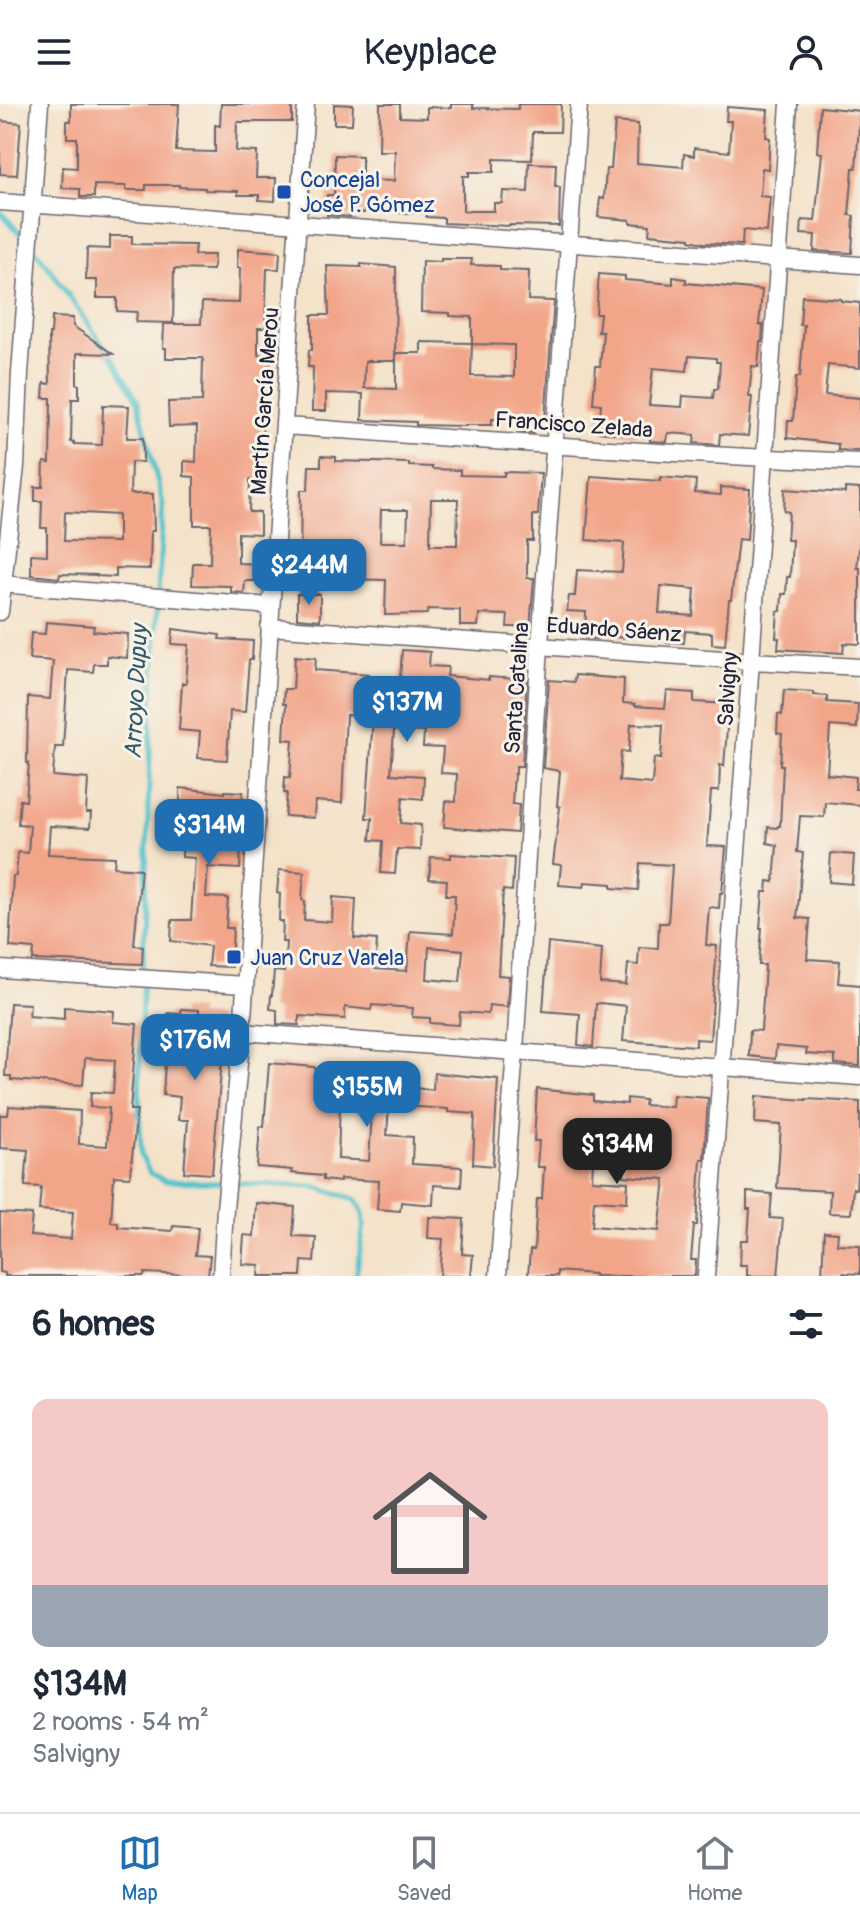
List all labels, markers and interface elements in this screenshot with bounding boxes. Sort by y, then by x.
icon: menu [32,30,76,74]
text: Keyplace [363,30,497,75]
icon: person [784,30,828,74]
place label: Concejal José P. Gómez [300,166,435,219]
marker: Concejal José P. Gómez [275,183,293,201]
street label: Martín García Merou [244,306,286,496]
street label: Francisco Zelada [494,406,654,444]
pin: $244M [253,539,365,607]
text: $244M [270,549,348,581]
street label: Eduardo Sáenz [545,611,682,649]
street label: Santa Catalina [498,621,536,755]
water label: Arroyo Dupuy [119,622,155,760]
street label: Salvigny [711,651,745,727]
pin: $137M [351,676,463,744]
text: $137M [371,686,443,718]
pin: $314M [153,799,265,867]
text: $314M [173,809,245,841]
place label: Juan Cruz Varela [250,944,404,972]
marker: Juan Cruz Varela [225,948,243,966]
pin: $176M [139,1014,251,1082]
text: $176M [159,1024,231,1056]
pin: $155M [311,1061,423,1129]
text: $155M [331,1071,403,1103]
pin: $134M [561,1118,673,1186]
text: $134M [581,1128,653,1160]
icon: filters [784,1302,828,1346]
text: 6 homes [32,1303,155,1346]
icon: home [358,1451,502,1595]
text: $134M [32,1663,127,1706]
text: 2 rooms · 54 m² [32,1706,209,1738]
text: Salvigny [32,1738,120,1770]
tab: Map [118,1831,162,1907]
tab: Saved [397,1831,452,1907]
tab: Home [687,1831,742,1907]

